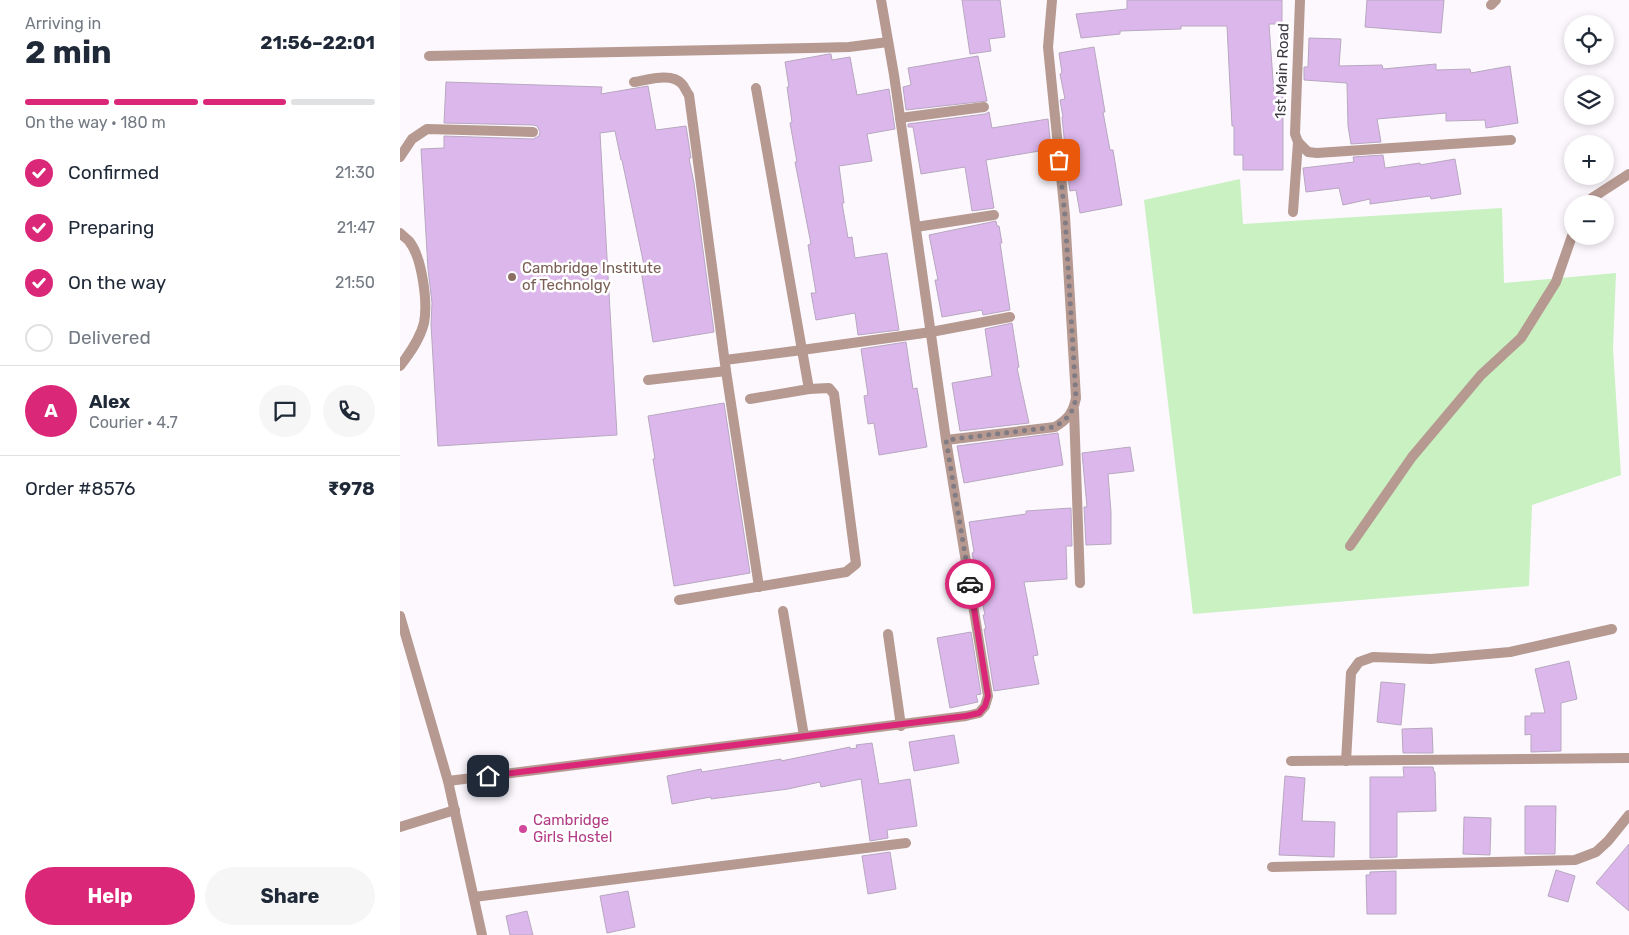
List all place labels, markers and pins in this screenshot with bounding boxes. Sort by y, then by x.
pin [1038,139,1080,181]
place label: Cambridge Institute of Technolgy [522,259,661,294]
marker: Cambridge Institute of Technolgy [506,271,518,283]
pin [467,755,509,797]
place label: Cambridge Girls Hostel [533,811,612,846]
marker: Cambridge Girls Hostel [517,823,529,835]

